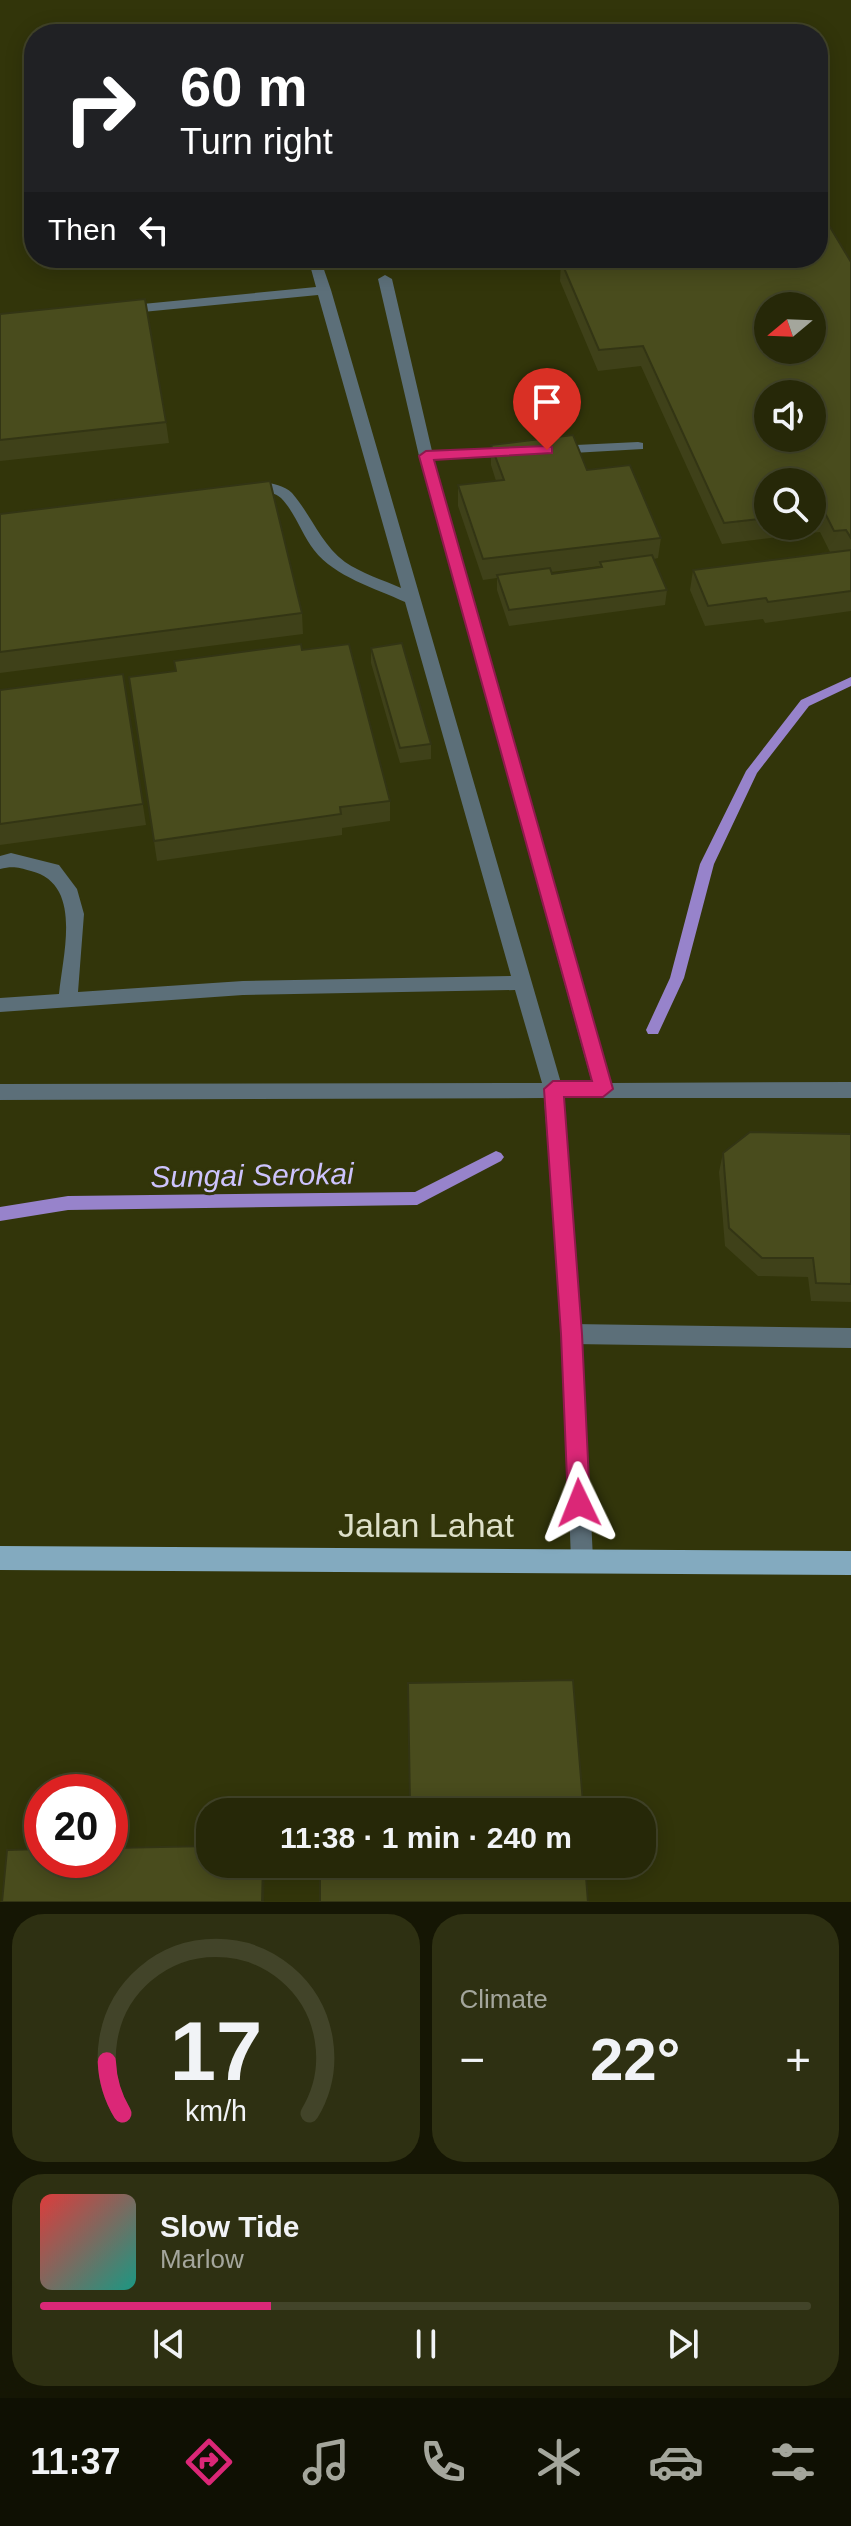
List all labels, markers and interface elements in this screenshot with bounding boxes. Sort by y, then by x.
text: 60 m [180,55,308,118]
icon: right [48,56,152,160]
text: Turn right [180,121,333,162]
icon: left [132,208,176,252]
text: Then [48,213,116,246]
north arrow [754,292,826,364]
map controls [754,292,826,540]
pin [513,368,581,450]
icon: arrive [525,380,569,424]
button: sound [754,380,826,452]
button: search [754,468,826,540]
water label: Sungai Serokai [150,1157,355,1193]
position arrow [537,1461,621,1545]
street label: Jalan Lahat [338,1506,514,1544]
speed limit sign: 20 [24,1774,128,1878]
text: 11:38 · 1 min · 240 m [280,1821,572,1854]
text: Climate [460,1984,548,2014]
text: 17 [169,2005,262,2098]
text: 22° [590,2026,681,2093]
text: − [460,2035,485,2084]
text: + [785,2035,811,2084]
text: km/h [185,2095,247,2127]
text: Slow Tide [160,2210,299,2243]
text: Marlow [160,2244,244,2274]
icon: previous [147,2322,191,2366]
icon: pause [404,2322,448,2366]
icon: next [661,2322,705,2366]
icon: directions [181,2434,237,2490]
icon: music [298,2434,354,2490]
icon: phone [415,2434,471,2490]
icon: climate [531,2434,587,2490]
icon: car [648,2434,704,2490]
icon: filters [765,2434,821,2490]
text: 11:37 [30,2441,120,2482]

